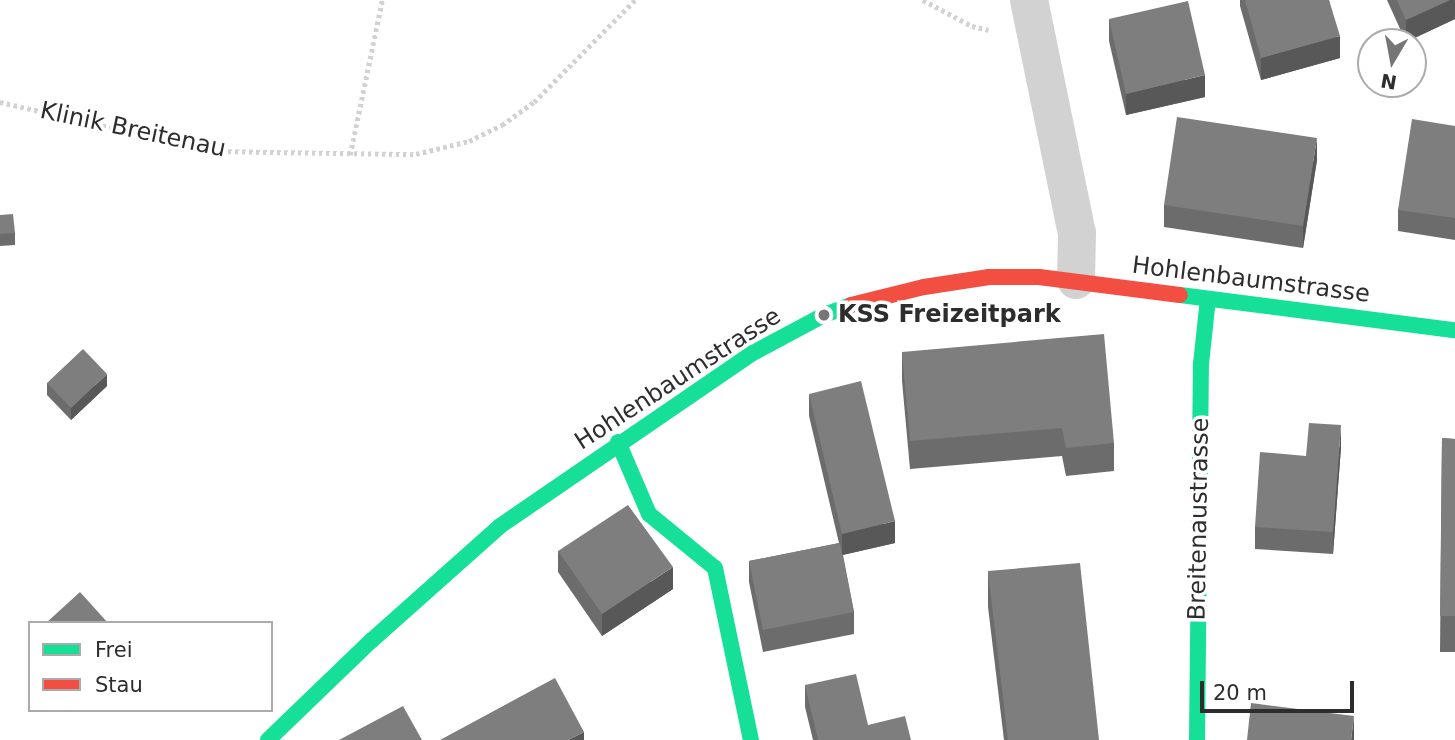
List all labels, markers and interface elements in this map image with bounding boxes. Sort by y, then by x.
north arrow [1357,28,1427,98]
text: N [1379,69,1398,94]
street label: Klinik Breitenau [38,96,228,164]
street label: Hohlenbaumstrasse [1130,251,1372,309]
place label: KSS Freizeitpark [838,301,1061,329]
street label: Hohlenbaumstrasse [570,302,786,456]
marker: KSS Freizeitpark [816,307,832,323]
street label: Breitenaustrasse [1183,417,1215,621]
legend [28,621,273,712]
text: Frei [95,638,132,662]
scale bar [1203,666,1357,710]
text: Stau [95,673,143,697]
text: 20 m [1213,681,1267,705]

